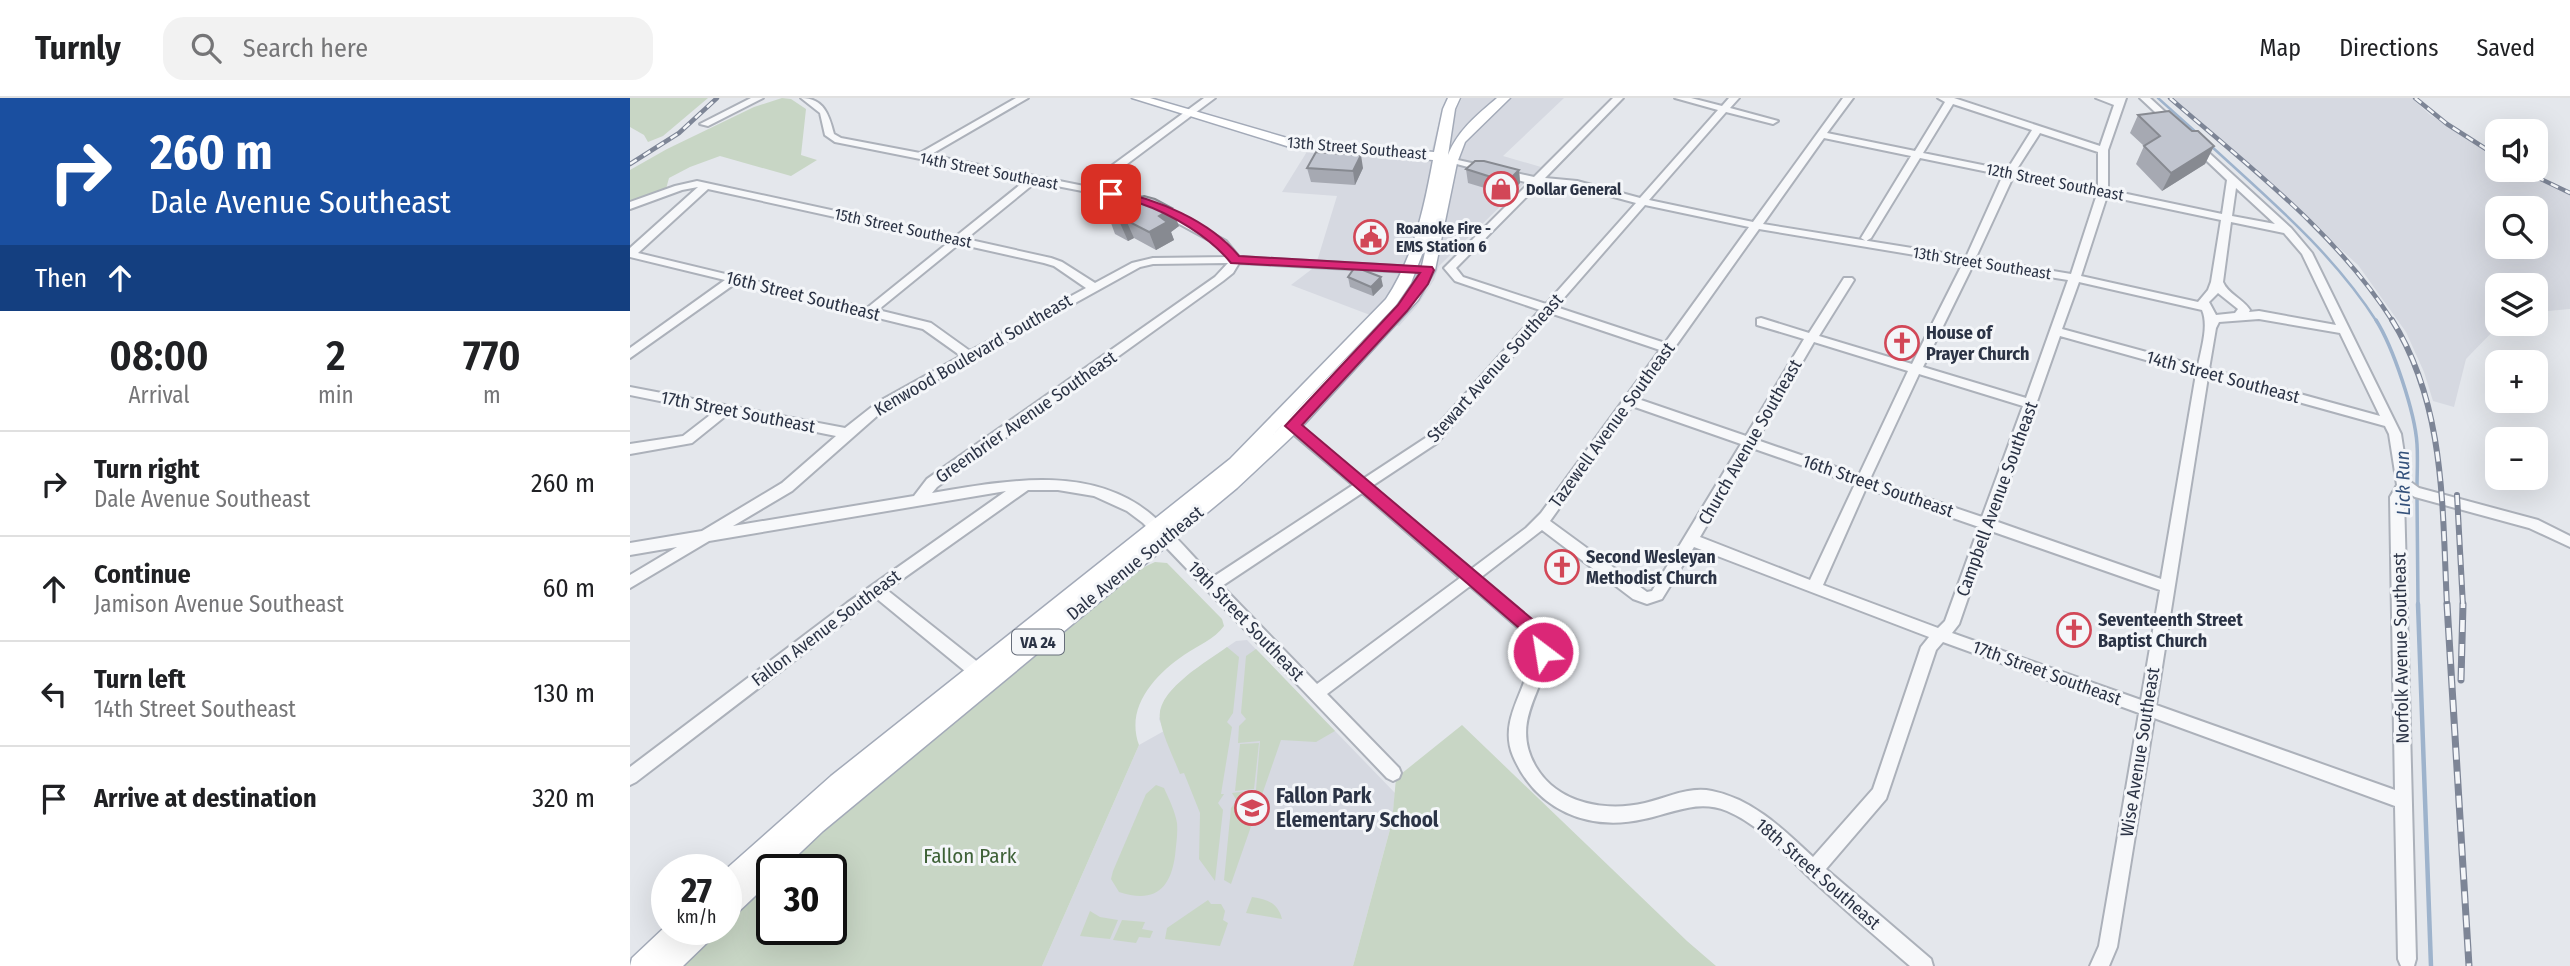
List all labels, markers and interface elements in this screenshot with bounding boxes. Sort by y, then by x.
search box [163,17,653,80]
text: Turnly [35,28,121,68]
icon: search [187,29,225,67]
text: Search here [243,33,368,64]
text: Map [2260,34,2301,62]
text: Directions [2339,34,2438,62]
text: Saved [2476,34,2535,62]
map controls [2485,119,2548,490]
button: sound [2485,119,2548,182]
text: 260 m [150,123,273,182]
icon: right [35,126,126,217]
street label: 13th Street Southeast [1286,132,1428,164]
street label: 14th Street Southeast [918,148,1060,194]
street label: 12th Street Southeast [1985,159,2126,205]
pin [1081,164,1141,224]
shop icon: Dollar General [1482,170,1520,208]
icon: arrive [1092,175,1130,213]
place label: Dollar General [1526,180,1622,199]
text: Dale Avenue Southeast [150,183,451,221]
button: search [2485,196,2548,259]
street label: 15th Street Southeast [833,204,974,252]
public building icon: Roanoke Fire - EMS Station 6 [1352,218,1390,256]
place label: Roanoke Fire - EMS Station 6 [1396,219,1491,256]
street label: 13th Street Southeast [1911,243,2053,283]
icon: ahead [101,259,139,297]
text: Then [35,263,87,294]
street label: 16th Street Southeast [724,266,883,326]
button: layers [2485,273,2548,336]
street label: Kenwood Boulevard Southeast [870,289,1076,421]
street label: Stewart Avenue Southeast [1422,289,1568,447]
place label: House of Prayer Church [1926,322,2029,365]
church icon: House of Prayer Church [1883,324,1921,362]
text: 08:00 [109,331,209,381]
text: 2 [326,331,345,381]
text: 770 [463,331,521,381]
street label: Tazewell Avenue Southeast [1545,338,1679,512]
street label: Greenbrier Avenue Southeast [931,346,1121,488]
street label: 14th Street Southeast [2144,346,2302,408]
button: + [2485,350,2548,413]
street label: Church Avenue Southeast [1694,355,1806,529]
text: Arrival [129,381,189,409]
text: min [318,381,354,409]
text: m [483,381,501,409]
street label: 17th Street Southeast [659,386,817,438]
street label: Campbell Avenue Southeast [1951,398,2043,600]
button: − [2485,427,2548,490]
street label: 16th Street Southeast [1800,450,1956,522]
water label: Lick Run [2391,450,2415,516]
text: Turn right [94,454,200,485]
icon: right [35,465,73,503]
text: 260 m [531,468,595,499]
text: Dale Avenue Southeast [94,485,310,513]
street label: Dale Avenue Southeast [1062,501,1208,625]
place label: Second Wesleyan Methodist Church [1586,546,1717,589]
church icon: Second Wesleyan Methodist Church [1543,548,1581,586]
street label: Norfolk Avenue Southeast [2388,552,2414,744]
street label: 19th Street Southeast [1183,557,1309,686]
text: Continue [94,559,191,590]
street label: Fallon Avenue Southeast [747,565,905,691]
icon: ahead [35,570,73,608]
text: 60 m [542,573,595,604]
text: Jamison Avenue Southeast [94,590,344,618]
place label: Seventeenth Street Baptist Church [2098,609,2243,652]
church icon: Seventeenth Street Baptist Church [2055,611,2093,649]
position arrow [1506,615,1580,689]
road number: VA 24 [1012,629,1064,654]
street label: 17th Street Southeast [1970,636,2124,710]
text: Turn left [94,664,186,695]
street label: Wise Avenue Southeast [2116,666,2164,838]
icon: left [35,675,73,713]
text: 130 m [533,678,595,709]
text: 14th Street Southeast [94,695,296,723]
icon: arrive [35,780,73,818]
text: Arrive at destination [94,783,317,814]
text: 320 m [532,783,595,814]
place label: Fallon Park Elementary School [1276,783,1439,833]
school or university icon: Fallon Park Elementary School [1233,789,1271,827]
street label: 18th Street Southeast [1751,814,1885,934]
park label: Fallon Park [923,843,1017,869]
speed limit sign: 30 [756,854,847,945]
text: 27 [681,869,712,911]
text: km/h [676,906,717,928]

